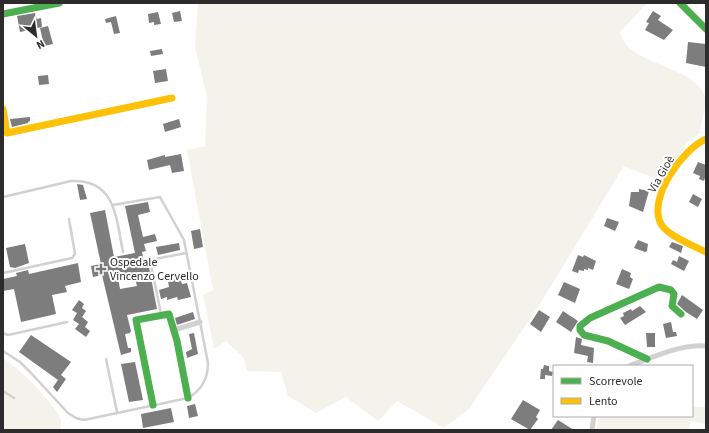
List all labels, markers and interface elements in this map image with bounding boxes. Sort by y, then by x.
north arrow [16,16,56,56]
text: N [34,36,47,53]
street label: Via Gioè [644,152,679,196]
place label: Ospedale Vincenzo Cervello [110,254,199,285]
marker: Ospedale Vincenzo Cervello [95,263,107,275]
legend [553,365,693,417]
text: Scorrevole [589,373,642,390]
text: Lento [589,393,618,410]

